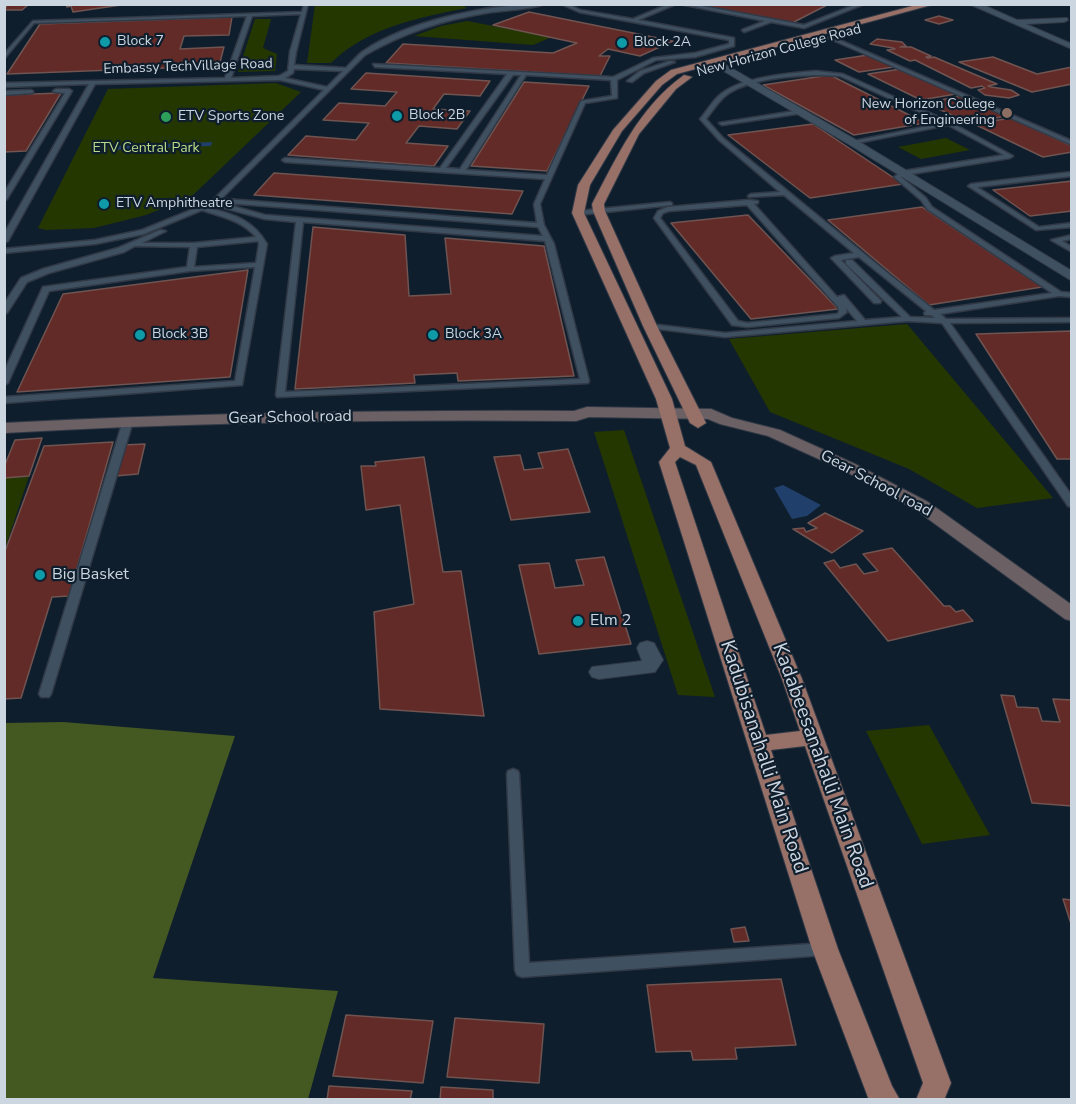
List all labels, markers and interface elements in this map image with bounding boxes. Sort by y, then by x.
street label: New Horizon College Road [695,21,863,81]
place label: Block 7 [117,34,164,50]
marker: Block 7 [98,35,112,49]
place label: Block 2A [634,35,691,51]
marker: Block 2A [615,36,629,50]
street label: Embassy TechVillage Road [103,56,273,78]
place label: New Horizon College of Engineering [862,97,995,130]
marker: New Horizon College of Engineering [1000,106,1014,120]
place label: Block 2B [409,108,465,124]
place label: ETV Sports Zone [178,109,284,125]
marker: Block 2B [390,109,404,123]
marker: ETV Sports Zone [159,110,173,124]
park label: ETV Central Park [92,141,200,157]
place label: ETV Amphitheatre [116,196,232,212]
marker: ETV Amphitheatre [97,197,111,211]
place label: Block 3B [152,327,208,343]
place label: Block 3A [445,327,502,343]
marker: Block 3B [133,328,147,342]
marker: Block 3A [426,328,440,342]
street label: Gear School road [228,407,352,429]
street label: Gear School road [817,446,935,522]
place label: Big Basket [52,565,129,585]
marker: Big Basket [33,568,47,582]
place label: Elm 2 [590,611,631,631]
marker: Elm 2 [571,614,585,628]
street label: Kadubisanahalli Main Road [714,638,812,876]
street label: Kadabeesanahalli Main Road [766,640,878,892]

